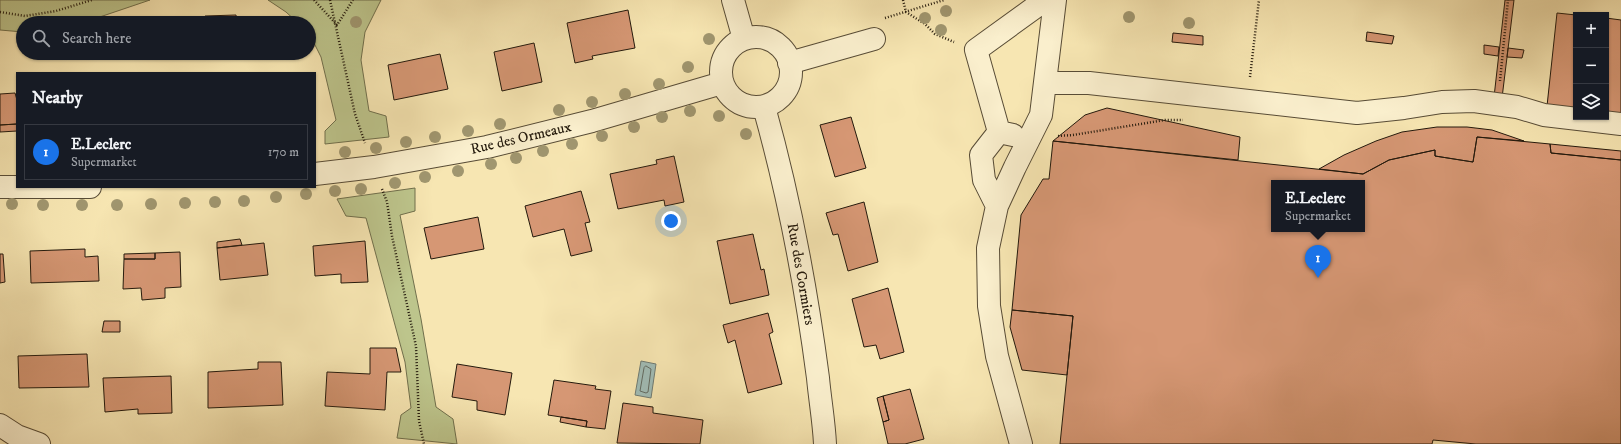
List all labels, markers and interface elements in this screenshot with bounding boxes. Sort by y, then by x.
map controls [1573,12,1609,120]
button: + [1573,12,1609,48]
search box [16,16,316,60]
icon: search [30,27,52,49]
text: Search here [62,29,131,48]
button: − [1573,48,1609,84]
button: layers [1573,84,1609,120]
text: Nearby [32,87,82,109]
street label: Rue des Ormeaux [469,117,574,159]
text: E.Leclerc [71,135,131,154]
text: 1 [44,144,48,160]
text: 170 m [268,144,299,160]
text: Supermarket [71,154,137,170]
popup [1271,180,1365,232]
text: E.Leclerc [1285,189,1345,208]
text: Supermarket [1285,208,1351,224]
your location [661,211,681,231]
street label: Rue des Cormiers [783,221,819,327]
pin: 1 [1305,245,1331,278]

